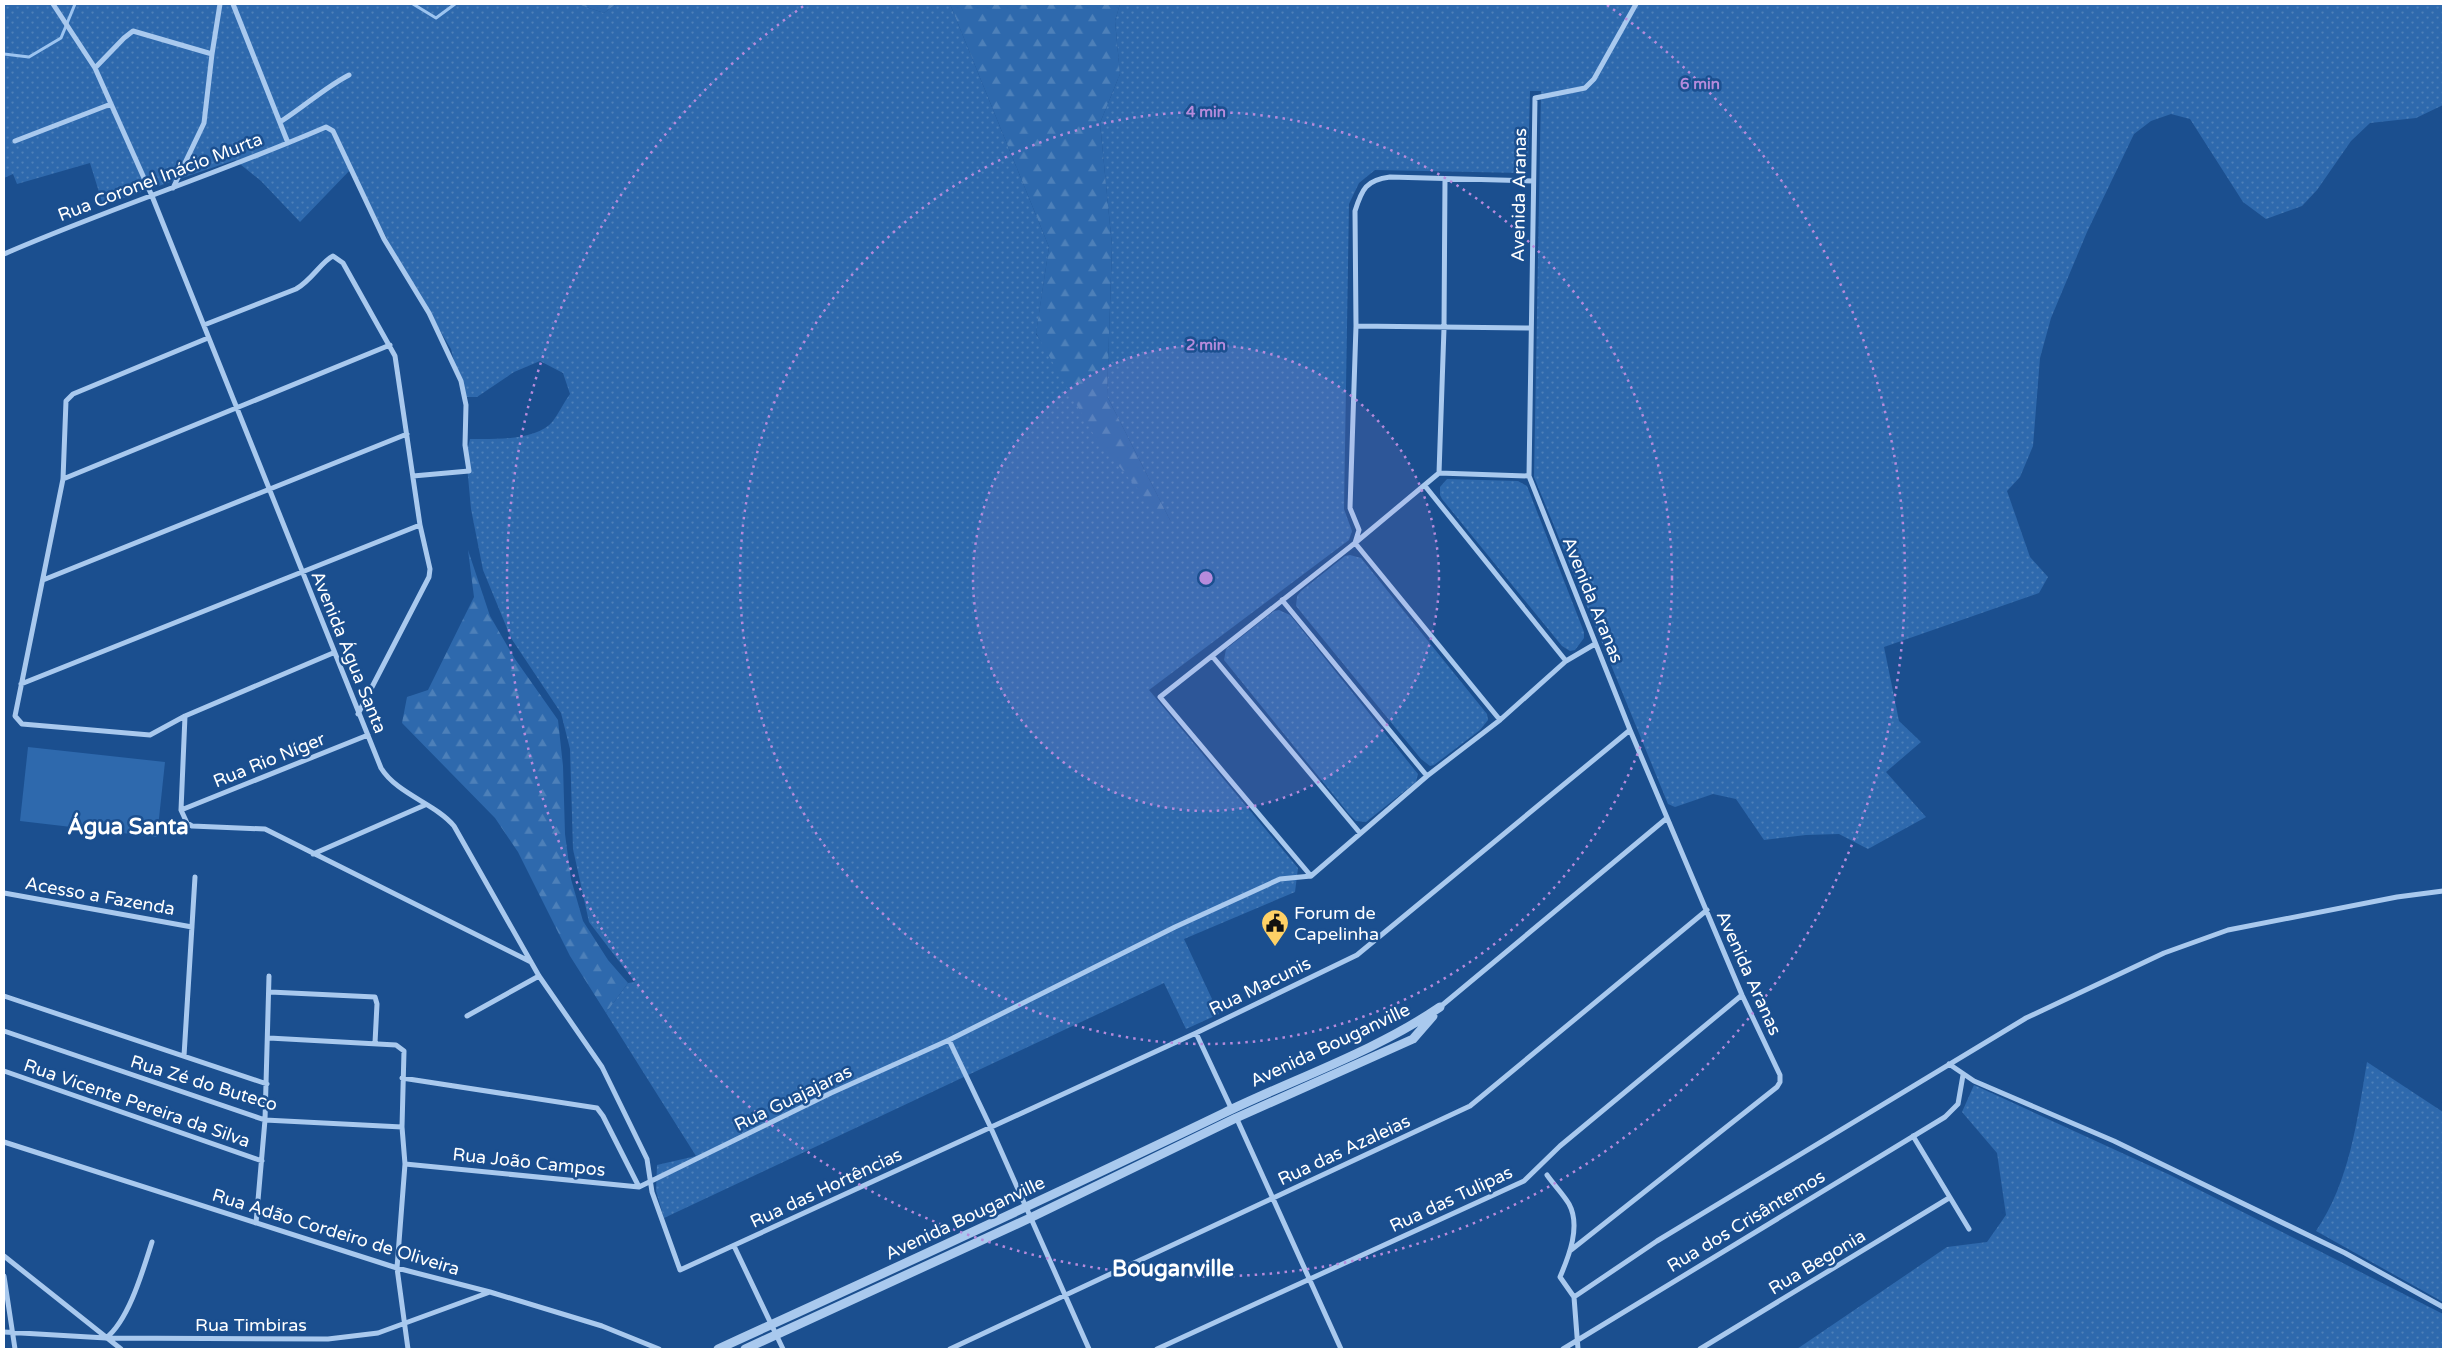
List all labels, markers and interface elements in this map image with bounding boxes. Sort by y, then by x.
text: 6 min [1680,75,1720,93]
text: 4 min [1186,103,1226,121]
street label: Rua Coronel Inácio Murta [55,128,265,226]
street label: Avenida Aranas [1507,128,1531,262]
text: 2 min [1186,336,1226,354]
street label: Avenida Aranas [1558,534,1628,666]
street label: Avenida Água Santa [306,568,392,736]
centre of rings [1197,569,1215,587]
street label: Rua Rio Níger [210,728,328,792]
district label: Água Santa [67,812,189,840]
street label: Acesso a Fazenda [23,872,177,920]
place label: Forum de Capelinha [1294,902,1379,945]
street label: Avenida Aranas [1712,907,1786,1039]
public building icon: Forum de Capelinha [1260,908,1290,947]
street label: Rua Macunis [1205,952,1315,1020]
street label: Avenida Bouganville [1247,998,1413,1092]
street label: Rua Zé do Buteco [128,1050,280,1116]
street label: Rua Vicente Pereira da Silva [21,1054,253,1152]
street label: Rua Guajajaras [731,1060,855,1136]
street label: Rua das Azaleias [1274,1110,1414,1190]
street label: Rua João Campos [451,1143,607,1181]
street label: Rua das Hortências [746,1143,906,1233]
street label: Rua das Tulipas [1386,1161,1516,1237]
street label: Rua dos Crisântemos [1663,1165,1829,1277]
street label: Avenida Bouganville [882,1171,1048,1265]
street label: Rua Adão Cordeiro de Oliveira [210,1184,462,1280]
street label: Rua Begonia [1765,1224,1869,1300]
district label: Bouganville [1112,1256,1234,1282]
street label: Rua Timbiras [195,1314,307,1336]

